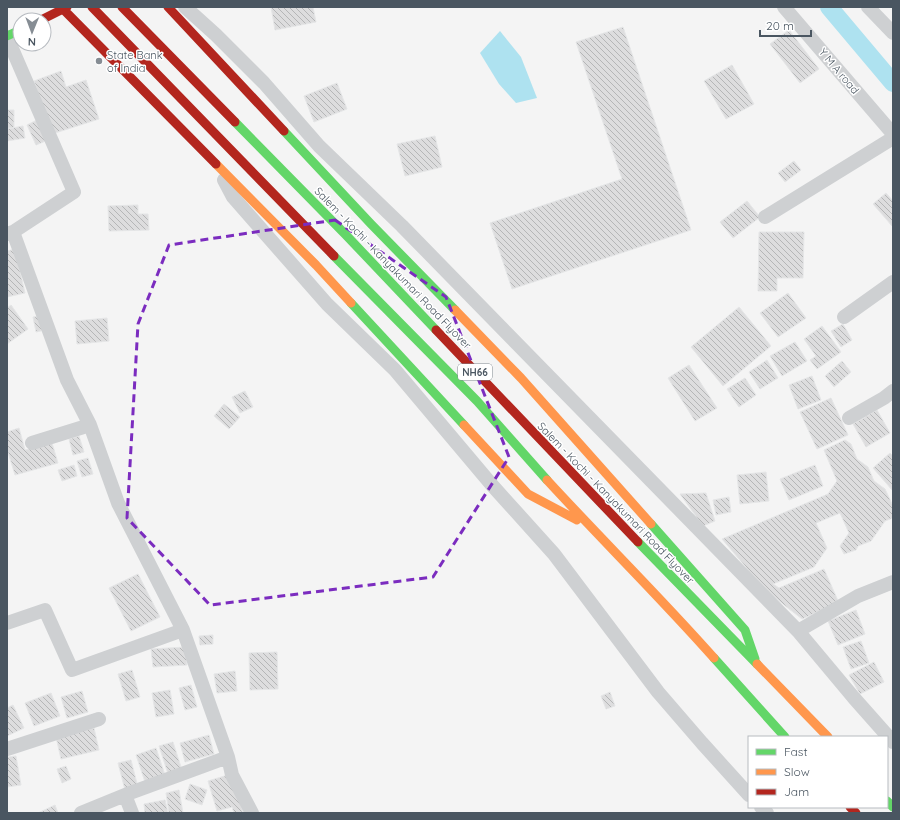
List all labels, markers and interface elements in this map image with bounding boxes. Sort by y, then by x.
north arrow [12,12,52,52]
scale bar [760,12,811,38]
text: 20 m [766,18,794,33]
text: N [28,35,36,49]
street label: Y M A road [816,45,862,97]
place label: State Bank of India [107,48,163,75]
marker: State Bank of India [94,56,104,66]
street label: Salem - Kochi - Kanyakumari Road Flyover [312,184,475,352]
road number: NH66 [458,364,492,380]
street label: Salem - Kochi - Kanyakumari Road Flyover [535,419,698,587]
legend [748,736,888,808]
text: Fast [784,744,808,759]
text: Slow [784,764,810,779]
text: Jam [784,784,809,799]

